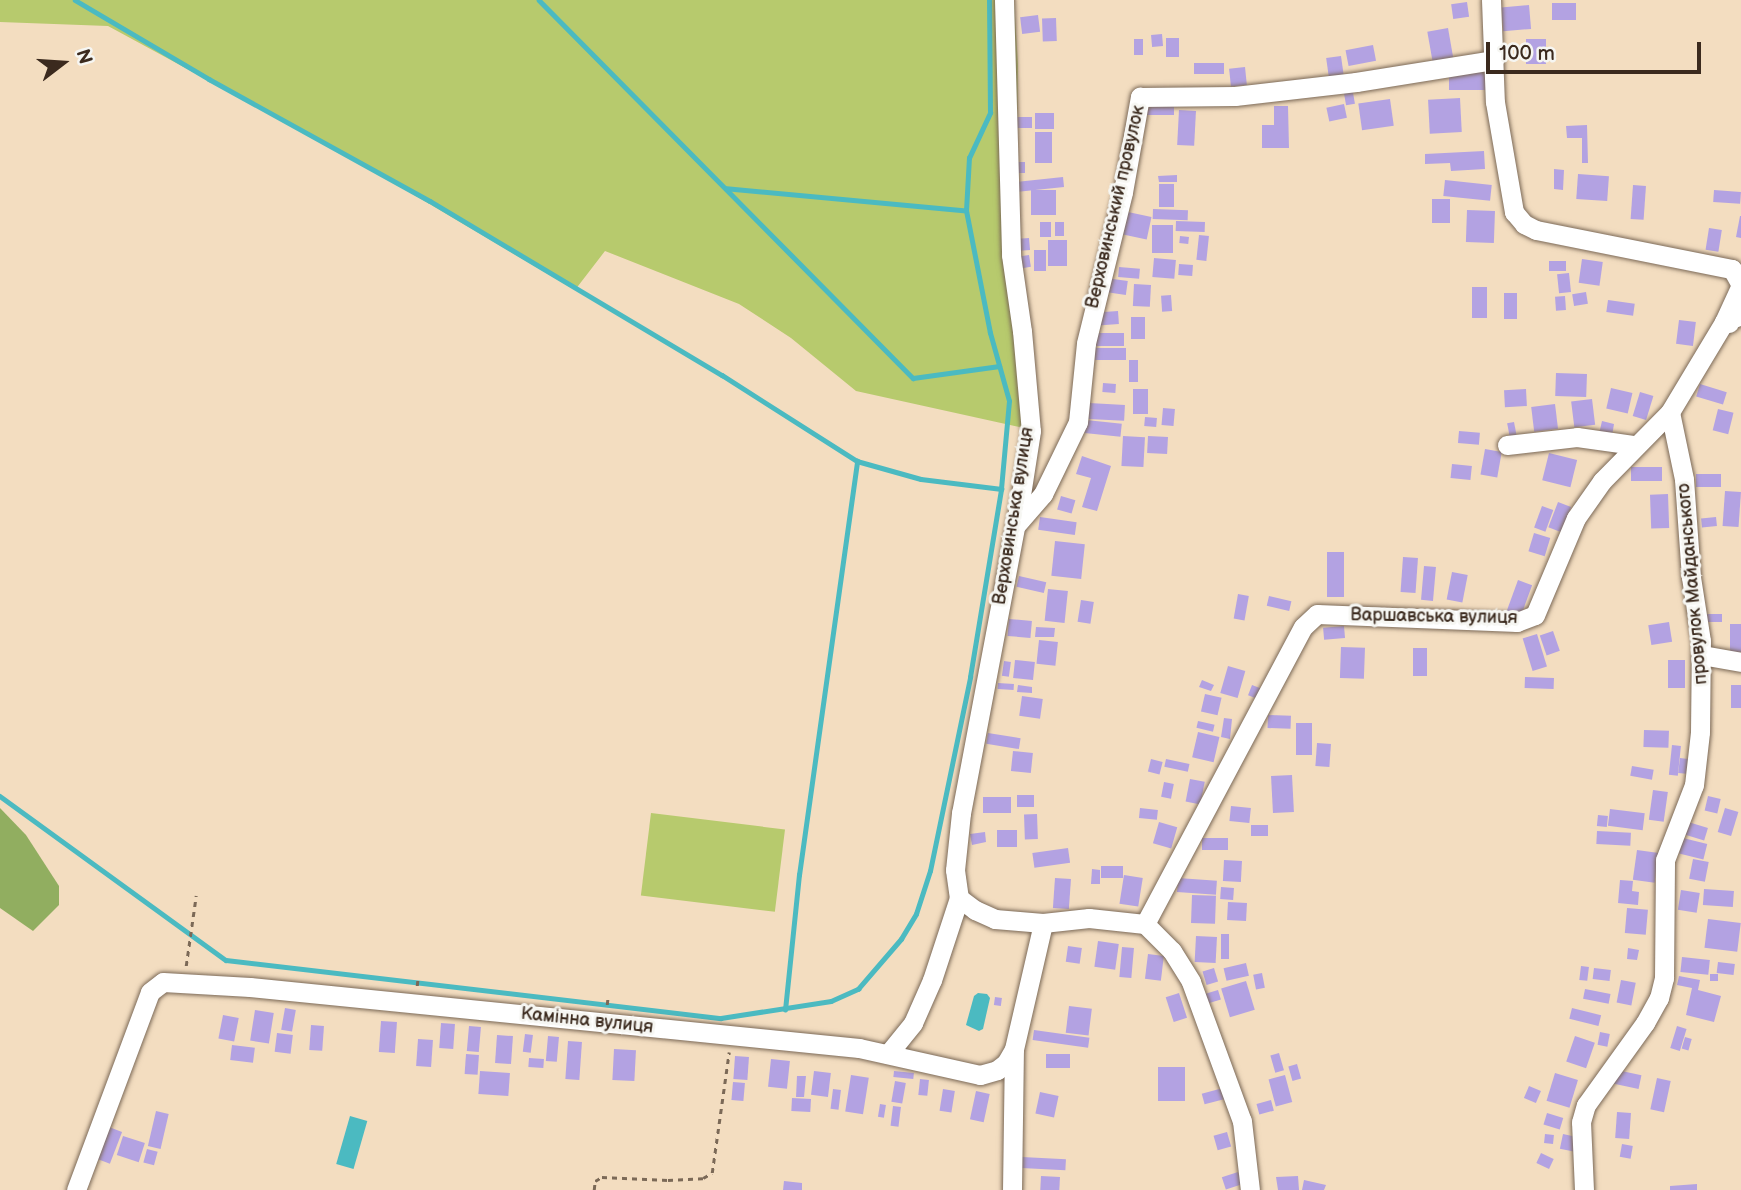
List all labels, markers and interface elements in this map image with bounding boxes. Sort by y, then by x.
north arrow [28,28,98,98]
scale bar [1489,28,1704,72]
text: 100 m [1499,41,1555,66]
text: N [70,47,97,67]
street label: Верховинський провулок [1082,103,1150,311]
street label: Верховинська вулиця [989,426,1039,606]
street label: провулок Майданського [1673,483,1713,685]
street label: Варшавська вулиця [1350,605,1518,629]
street label: Камінна вулиця [520,1003,654,1039]

